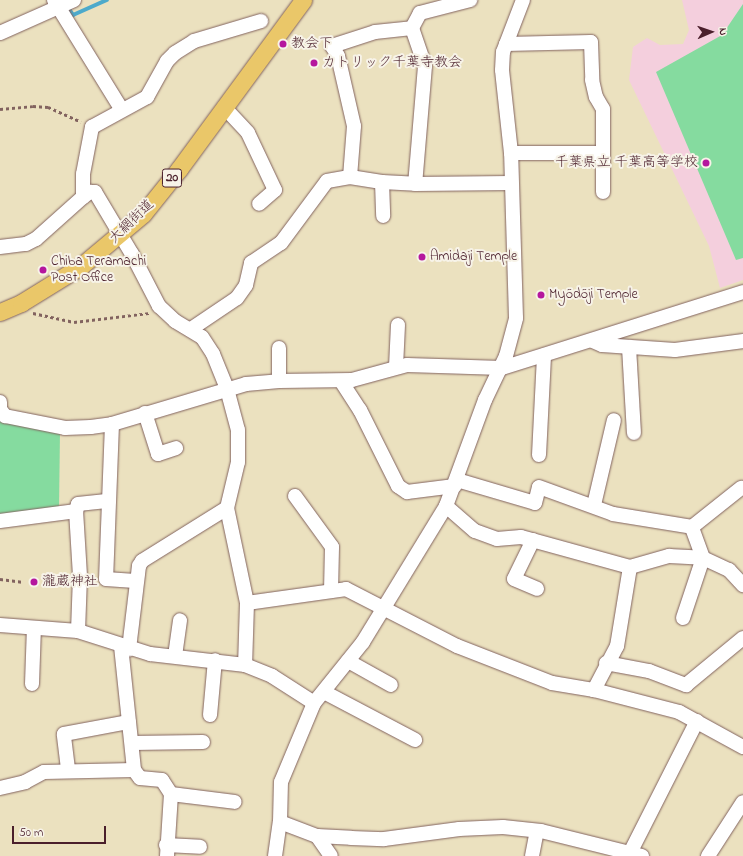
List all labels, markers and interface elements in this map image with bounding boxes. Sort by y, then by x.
north arrow [691,12,731,52]
text: N [715,28,731,36]
place label: 教会下 [291,36,333,52]
marker: 教会下 [278,39,288,49]
place label: カトリック千葉寺教会 [322,55,462,71]
marker: カトリック千葉寺教会 [309,58,319,68]
place label: 千葉県立 千葉高等学校 [555,155,698,171]
marker: 千葉県立 千葉高等学校 [701,158,711,168]
road number: 20 [161,167,183,189]
street label: 大網街道 [106,197,158,247]
place label: Amidaji Temple [430,249,517,265]
marker: Amidaji Temple [417,252,427,262]
place label: Chiba Teramachi Post Office [51,254,146,286]
marker: Chiba Teramachi Post Office [38,265,48,275]
place label: Myōdōji Temple [549,287,638,303]
marker: Myōdōji Temple [536,290,546,300]
place label: 瀧蔵神社 [42,574,98,590]
marker: 瀧蔵神社 [29,577,39,587]
scale bar [14,818,108,844]
text: 50 m [19,824,43,842]

